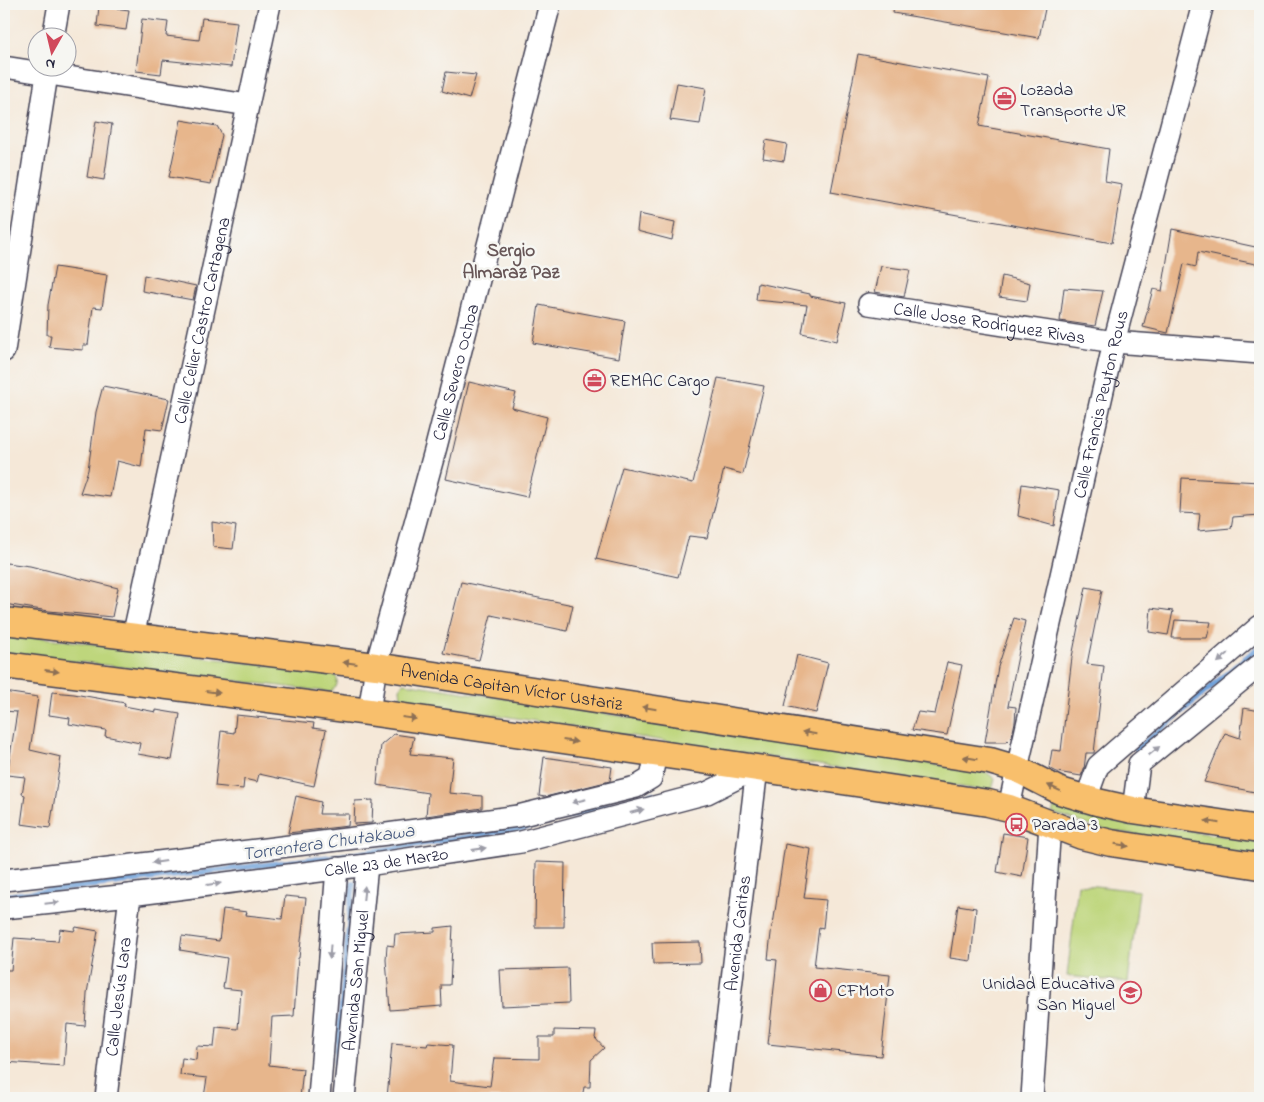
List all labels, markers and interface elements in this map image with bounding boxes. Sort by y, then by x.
north arrow [28,28,78,78]
text: N [44,52,57,74]
place label: Lozada Transporte JR [1020,78,1126,125]
office icon: Lozada Transporte JR [992,87,1016,111]
street label: Calle Celier Castro Cartagena [168,215,238,427]
district label: Sergio Almaraz Paz [463,238,560,287]
street label: Calle Jose Rodriguez Rivas [891,297,1087,352]
street label: Calle Severo Ochoa [427,301,487,444]
street label: Calle Francis Peyton Rous [1068,308,1137,501]
office icon: REMAC Cargo [582,368,606,392]
place label: REMAC Cargo [610,369,710,396]
one-way arrow [1218,652,1230,664]
one-way arrow [341,659,357,667]
street label: Avenida Capitan Víctor Ustariz [399,659,624,719]
one-way arrow [44,667,60,675]
one-way arrow [206,688,222,696]
one-way arrow [640,704,656,712]
one-way arrow [401,714,417,722]
one-way arrow [801,729,817,737]
one-way arrow [562,737,578,745]
one-way arrow [1147,746,1160,757]
one-way arrow [961,753,977,761]
one-way arrow [1047,784,1061,792]
one-way arrow [572,797,587,805]
one-way arrow [629,807,644,815]
bus stop icon: Parada 3 [1004,812,1028,836]
place label: Parada 3 [1032,813,1098,839]
water label: Torrentera Chutakawa [240,818,417,869]
one-way arrow [1204,818,1220,826]
street label: Calle 23 de Marzo [323,842,450,885]
one-way arrow [1114,842,1130,850]
one-way arrow [471,844,487,852]
one-way arrow [151,858,167,866]
street label: Avenida Caritas [720,874,759,993]
one-way arrow [206,880,222,888]
one-way arrow [360,885,368,901]
one-way arrow [45,899,61,907]
street label: Avenida San Miguel [338,909,377,1052]
street label: Calle Jesús Lara [100,936,140,1058]
one-way arrow [326,944,334,960]
place label: Unidad Educativa San Miguel [982,972,1115,1020]
shop icon: CFMoto [809,978,833,1002]
place label: CFMoto [837,979,894,1005]
school or university icon: Unidad Educativa San Miguel [1119,981,1143,1005]

